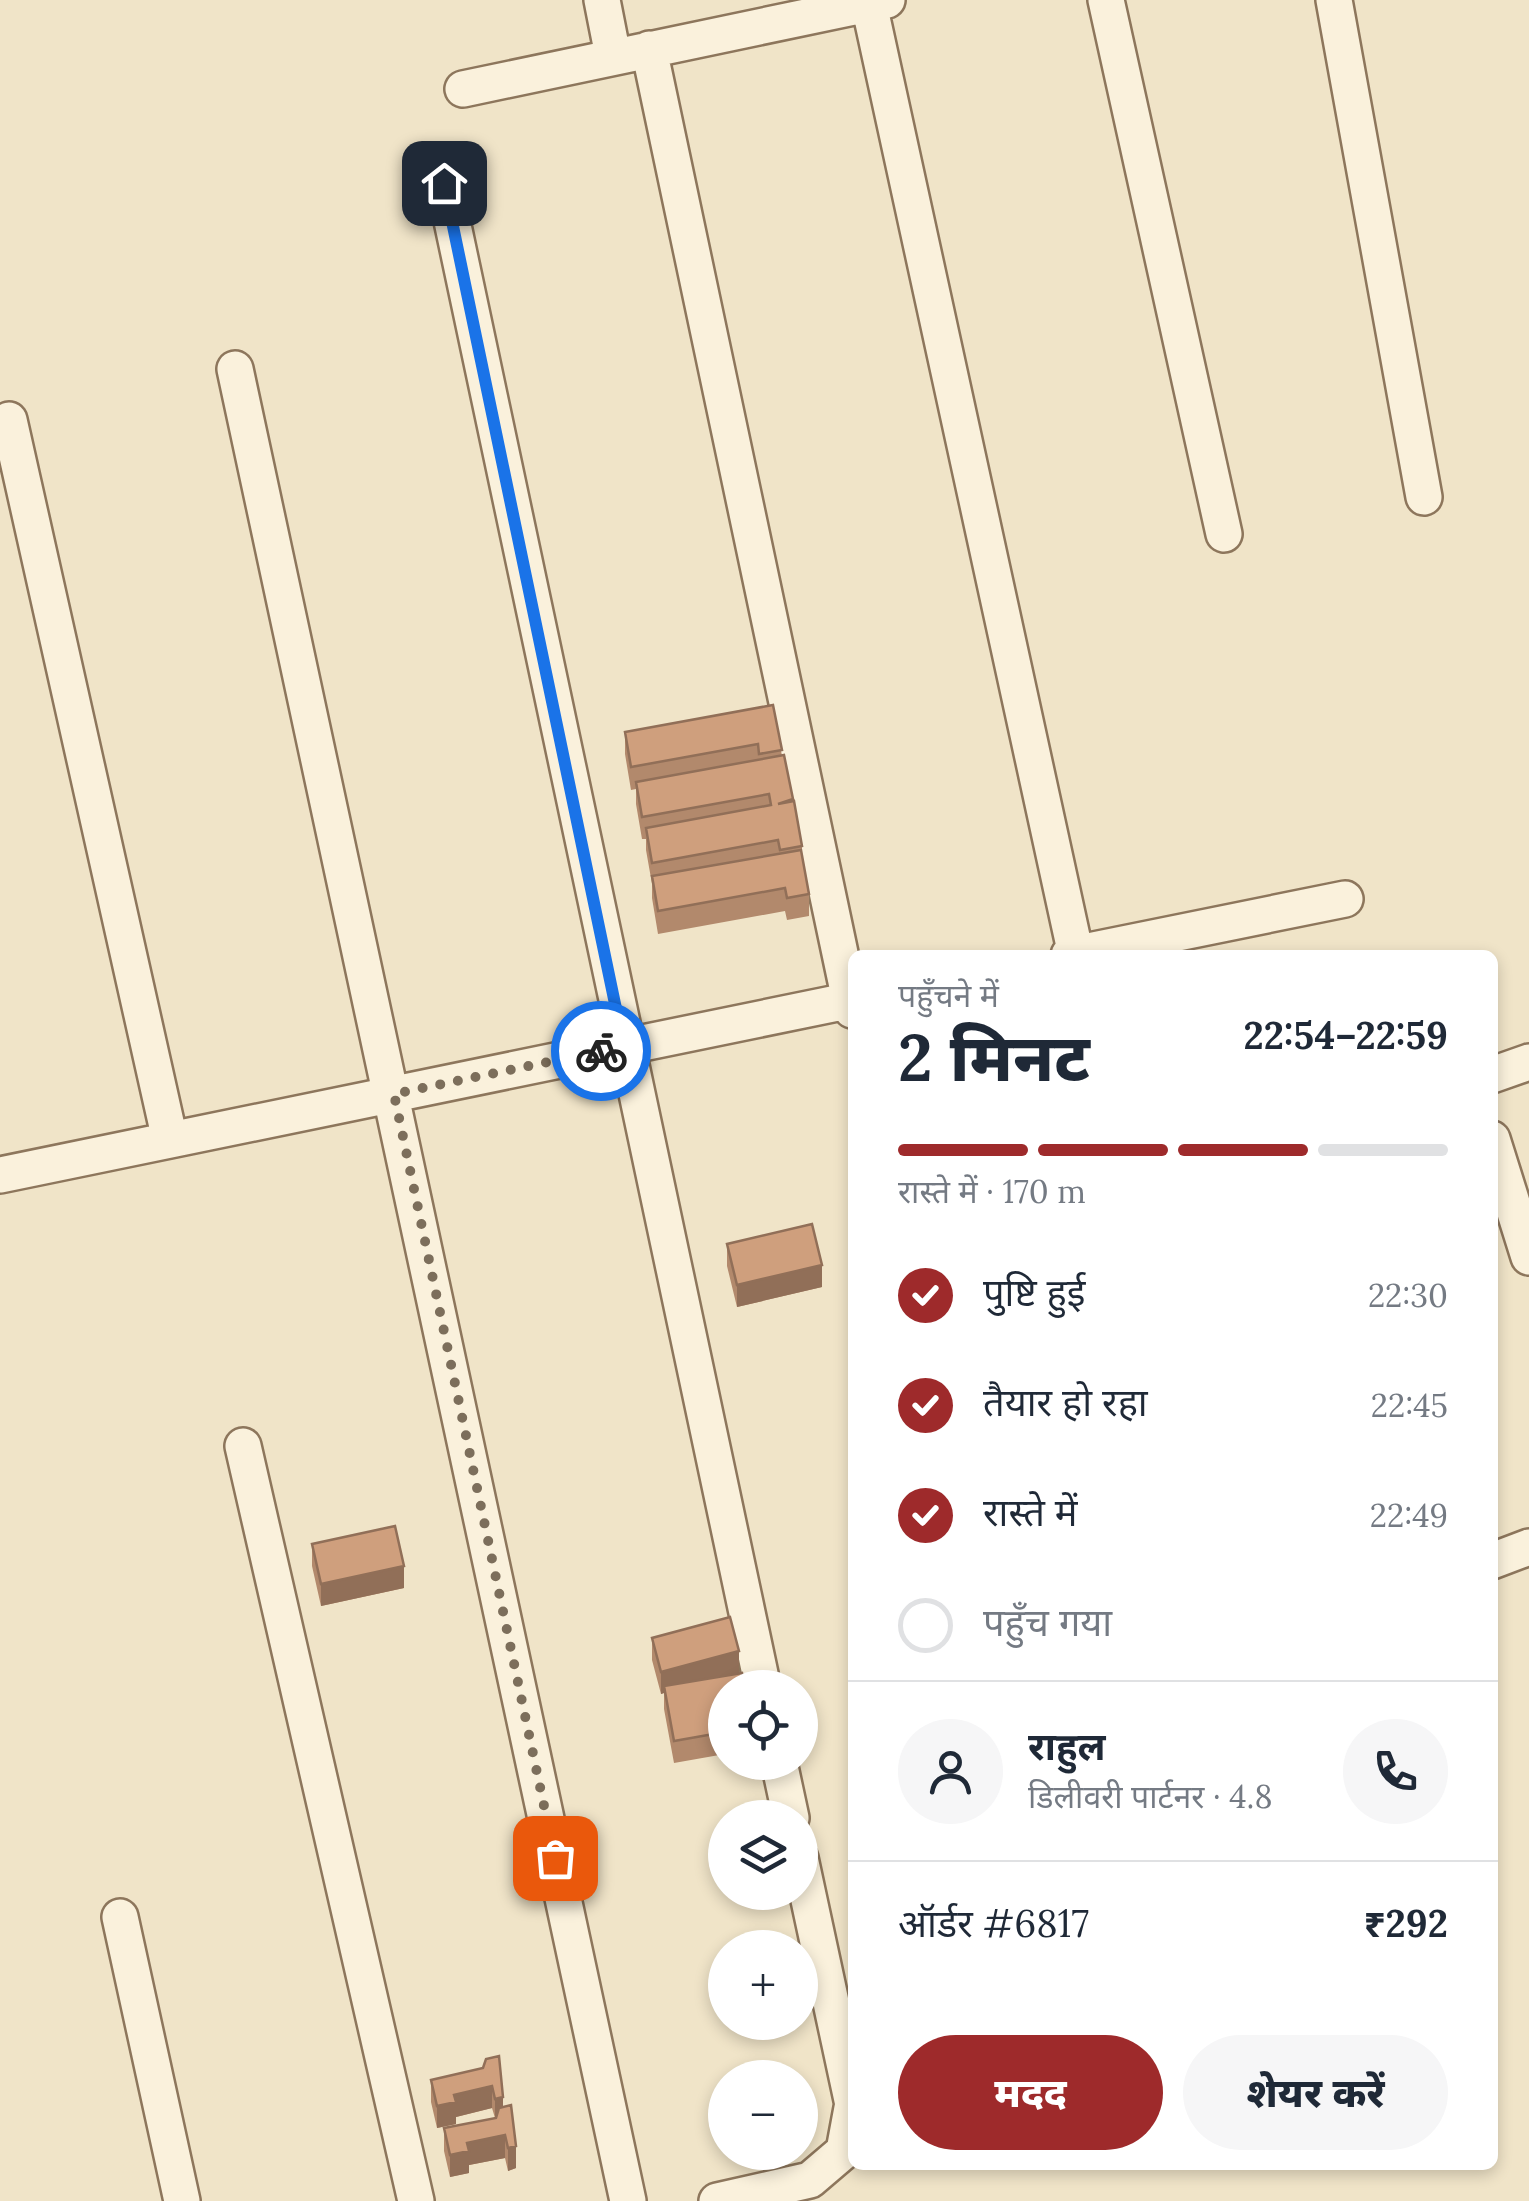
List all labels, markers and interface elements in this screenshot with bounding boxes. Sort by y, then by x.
pin [402,141,487,226]
icon: home [417,156,472,211]
text: पहुँचने में [898,975,999,1016]
courier [551,1001,651,1101]
text: 22:54–22:59 [1244,1011,1448,1059]
text: 2 मिनट [898,1016,1090,1099]
icon: bike [574,1024,629,1079]
text: रास्ते में · 170 m [898,1171,1086,1212]
icon: check [898,1268,953,1323]
text: पुष्टि हुई [983,1268,1085,1316]
text: 22:30 [1368,1275,1448,1316]
icon: check [898,1378,953,1433]
text: तैयार हो रहा [983,1378,1148,1426]
text: 22:45 [1371,1385,1448,1426]
icon: check [898,1488,953,1543]
text: रास्ते में [983,1488,1078,1536]
text: 22:49 [1370,1495,1448,1536]
text: पहुँच गया [983,1598,1112,1646]
map controls [708,1670,818,2170]
button: locate [708,1670,818,1780]
button: person [898,1719,1003,1824]
button: phone [1343,1719,1448,1824]
text: राहुल [1028,1722,1105,1770]
text: डिलीवरी पार्टनर · 4.8 [1028,1776,1272,1817]
button: layers [708,1800,818,1910]
pin [513,1816,598,1901]
icon: bag [528,1831,583,1886]
text: ऑर्डर #6817 [898,1899,1089,1947]
text: ₹292 [1364,1899,1448,1947]
button: + [708,1930,818,2040]
button: मदद [898,2035,1163,2150]
button: शेयर करें [1183,2035,1448,2150]
button: − [708,2060,818,2170]

